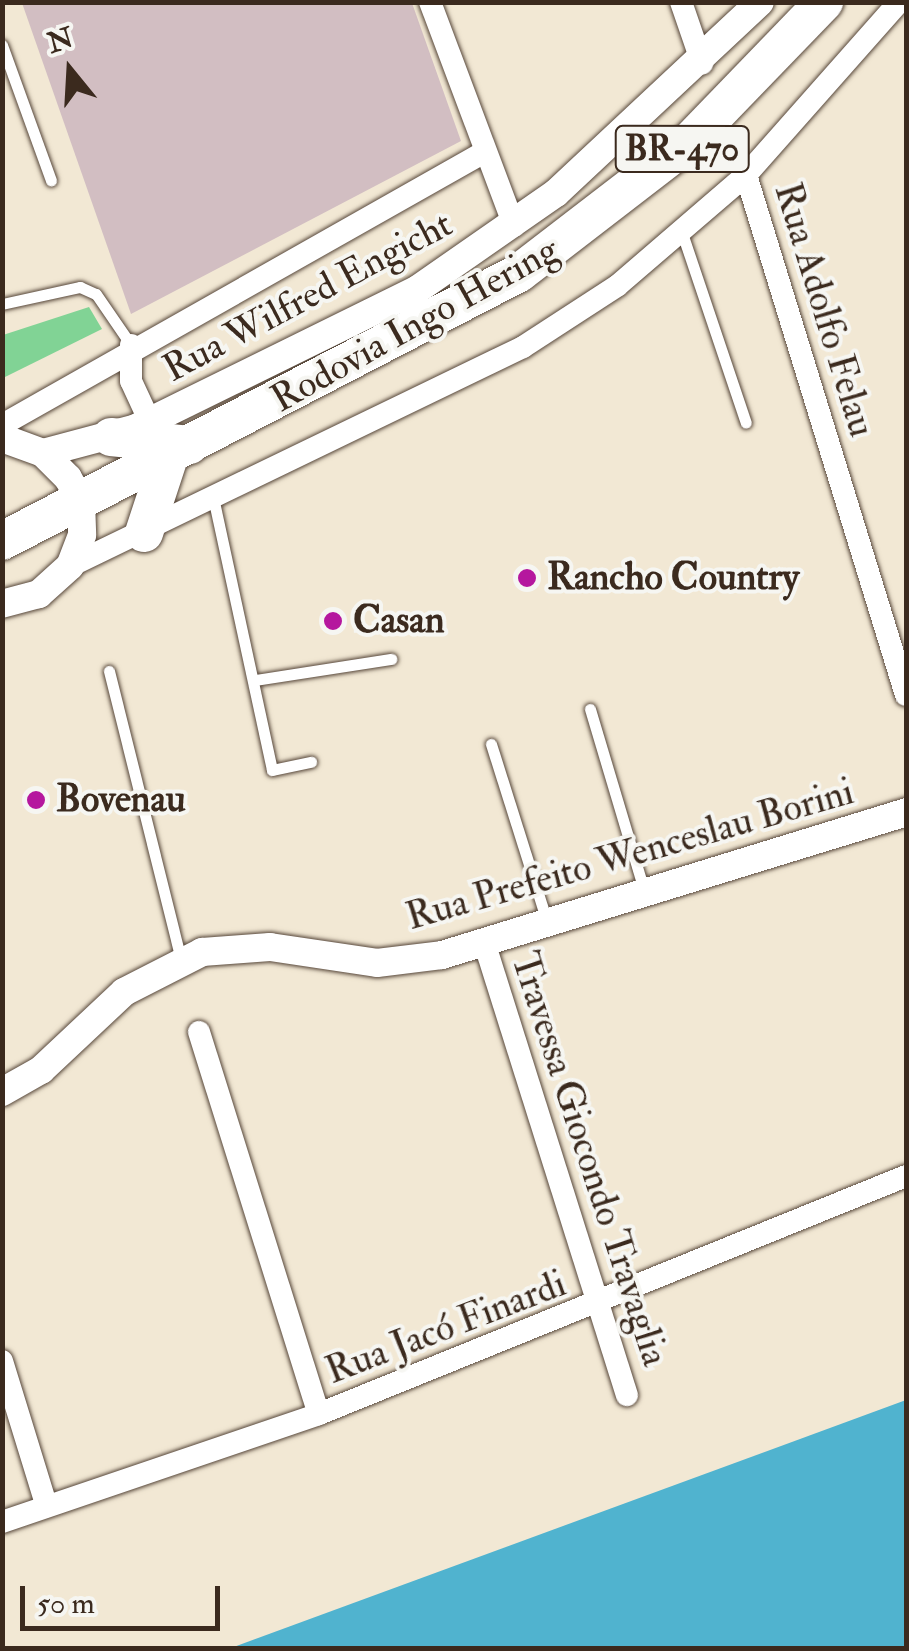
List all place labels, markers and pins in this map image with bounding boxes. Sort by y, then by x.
place label: Rancho Country [547,555,799,601]
marker: Rancho Country [516,567,538,589]
place label: Casan [353,598,445,644]
marker: Casan [322,610,344,632]
place label: Bovenau [56,777,186,823]
marker: Bovenau [25,789,47,811]

